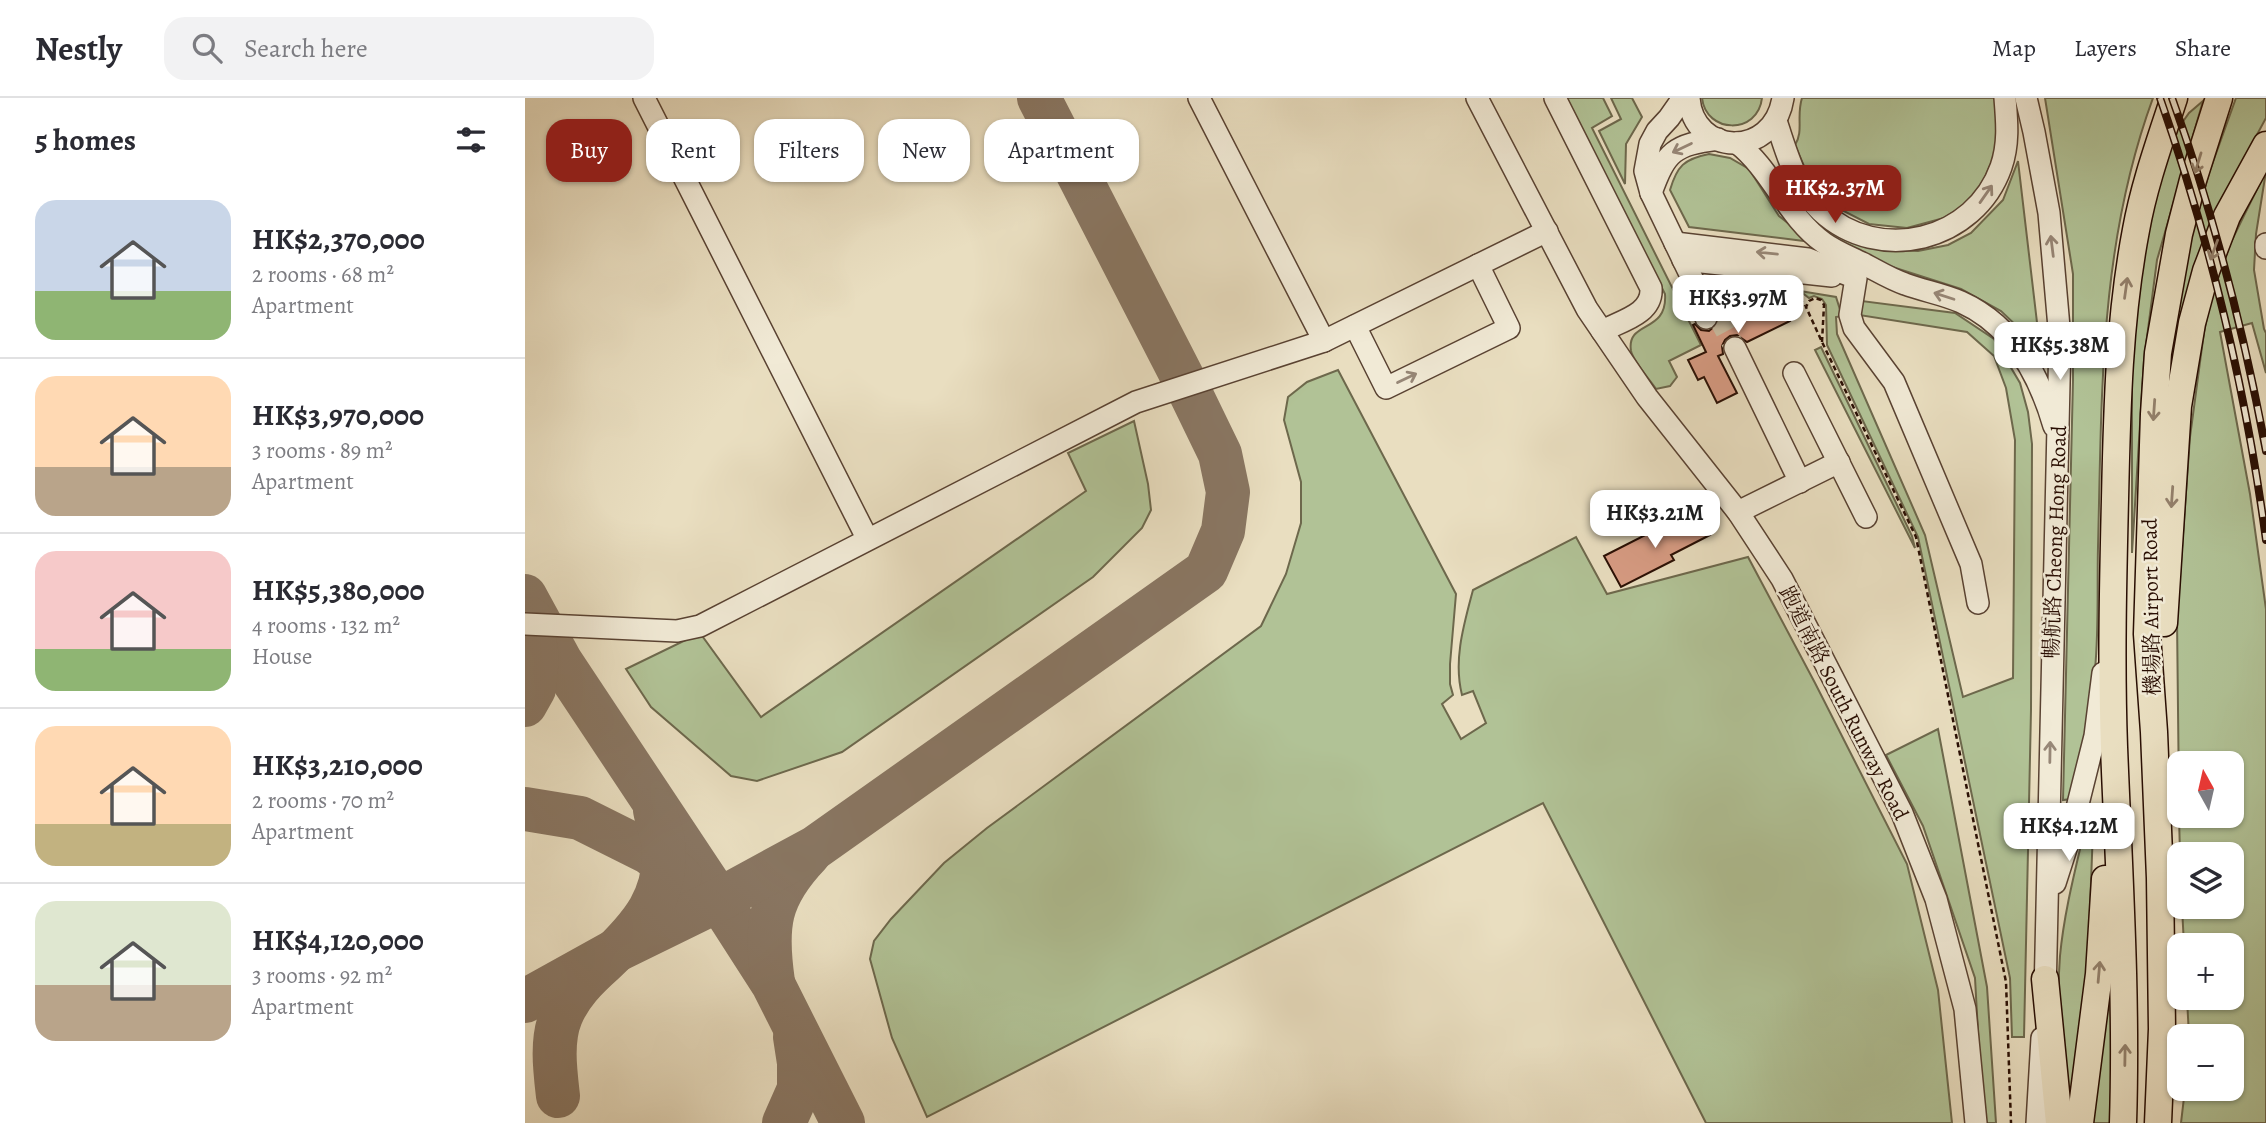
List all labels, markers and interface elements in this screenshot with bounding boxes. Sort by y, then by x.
search box [164,17,654,80]
text: Nestly [35,26,122,71]
icon: search [188,29,226,67]
text: Search here [244,31,368,66]
text: Map [1992,32,2036,64]
text: Layers [2074,32,2137,64]
text: Share [2175,32,2231,64]
chip: Buy [546,119,632,182]
chip: Rent [646,119,740,182]
chip: Filters [754,119,864,182]
chip: New [878,119,970,182]
chip: Apartment [984,119,1139,182]
text: 5 homes [35,120,136,160]
icon: filters [452,121,490,159]
one-way arrow [1672,142,1693,156]
one-way arrow [2191,152,2204,174]
pin: HK$2.37M [1763,166,1907,225]
text: HK$2.37M [1785,172,1885,203]
one-way arrow [1979,185,1993,204]
text: HK$2,370,000 [252,219,425,259]
icon: home [91,228,175,312]
one-way arrow [2046,236,2059,258]
one-way arrow [2207,238,2220,260]
one-way arrow [1757,246,1779,259]
text: 2 rooms · 68 m² [252,259,394,290]
pin: HK$3.97M [1666,275,1810,335]
one-way arrow [2120,277,2133,300]
text: HK$3.97M [1688,282,1788,313]
one-way arrow [1933,289,1955,301]
text: Apartment [252,290,354,321]
pin: HK$5.38M [1988,322,2132,382]
text: HK$5.38M [2010,329,2110,360]
one-way arrow [1396,371,1417,385]
text: HK$3,970,000 [252,395,424,435]
one-way arrow [2148,399,2161,422]
icon: home [91,404,175,488]
street label: 暢航路 Cheong Hong Road [2037,424,2073,659]
text: 3 rooms · 89 m² [252,435,393,466]
text: Apartment [252,466,354,497]
one-way arrow [2165,485,2178,508]
pin: HK$3.21M [1583,490,1727,550]
text: HK$3.21M [1606,497,1704,528]
street label: 機場路 Airport Road [2135,517,2167,696]
text: HK$5,380,000 [252,570,425,610]
icon: home [91,579,175,663]
street label: 跑道南路 South Runway Road [1773,581,1916,825]
text: 4 rooms · 132 m² [252,610,400,641]
text: House [252,641,312,672]
one-way arrow [2044,741,2057,764]
text: HK$3,210,000 [252,745,423,785]
north arrow [2167,751,2243,828]
map controls [2167,751,2244,1101]
icon: home [91,754,175,838]
text: 2 rooms · 70 m² [252,785,394,816]
pin: HK$4.12M [1997,804,2141,863]
text: HK$4.12M [2020,810,2118,841]
text: Apartment [252,816,354,847]
button: layers [2167,842,2244,919]
text: HK$4,120,000 [252,920,424,960]
icon: home [91,929,175,1013]
button: + [2167,933,2244,1010]
text: 3 rooms · 92 m² [252,960,392,991]
one-way arrow [2093,961,2106,984]
text: Apartment [252,991,354,1022]
button: − [2167,1024,2244,1101]
one-way arrow [2118,1044,2132,1067]

